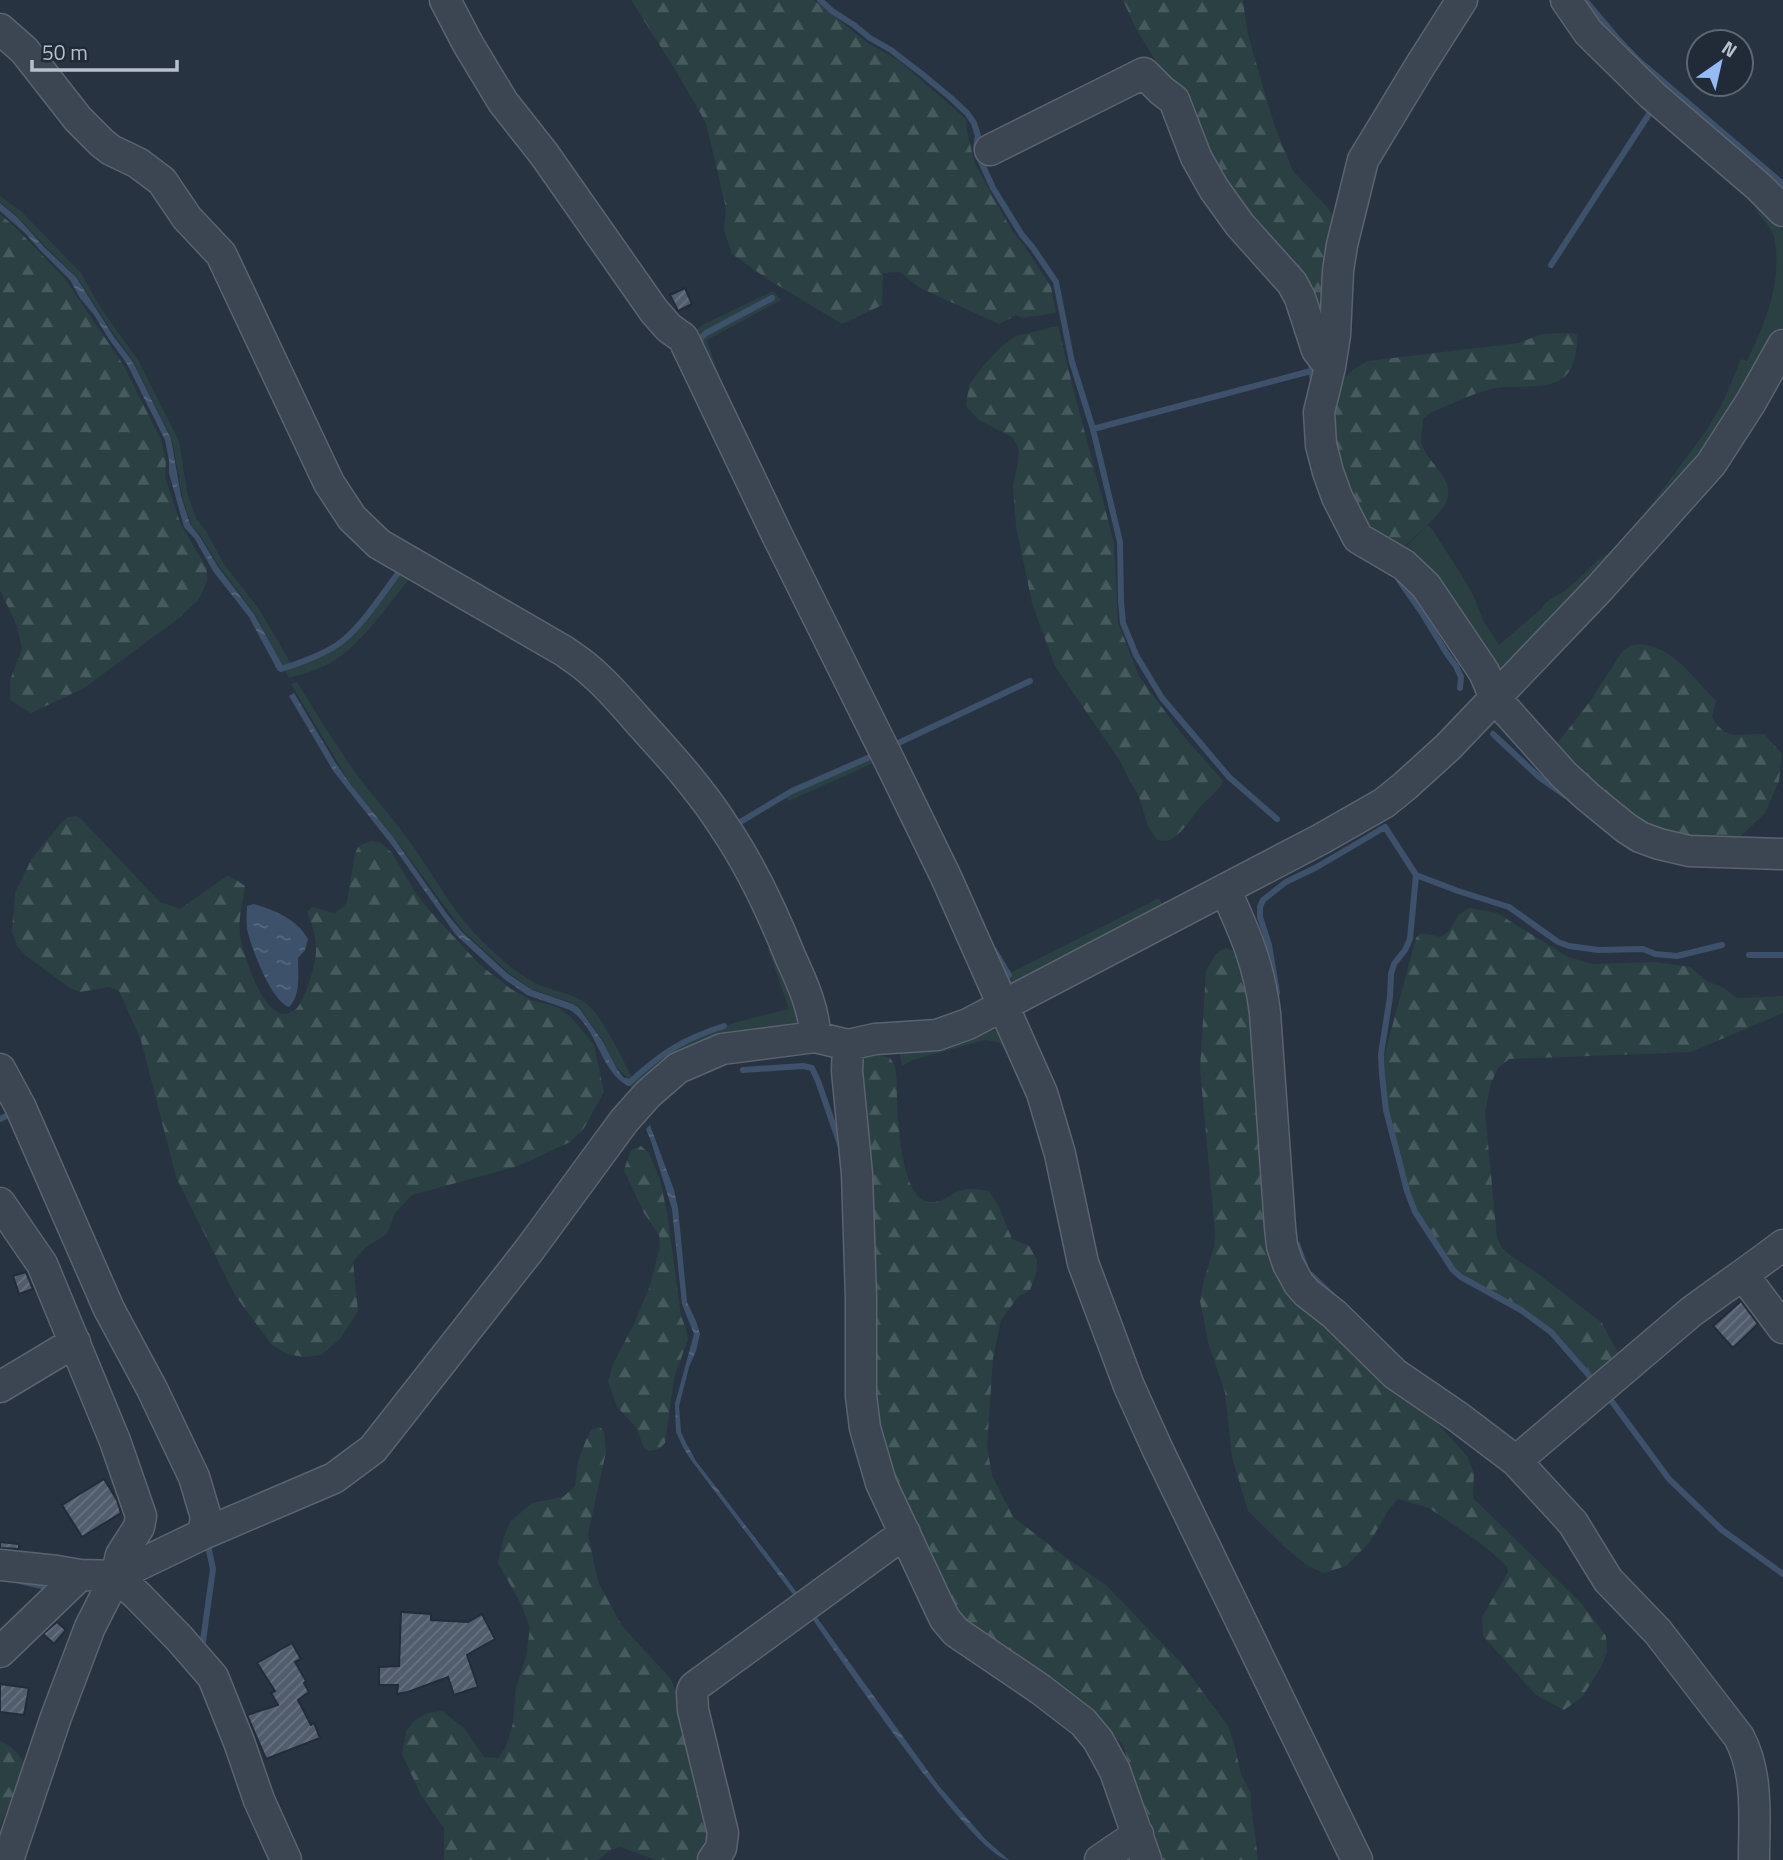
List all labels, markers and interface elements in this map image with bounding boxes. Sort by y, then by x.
scale bar [32,28,177,72]
north arrow [1685,28,1755,98]
text: N [1716,33,1743,64]
text: 50 m [42,36,88,68]

